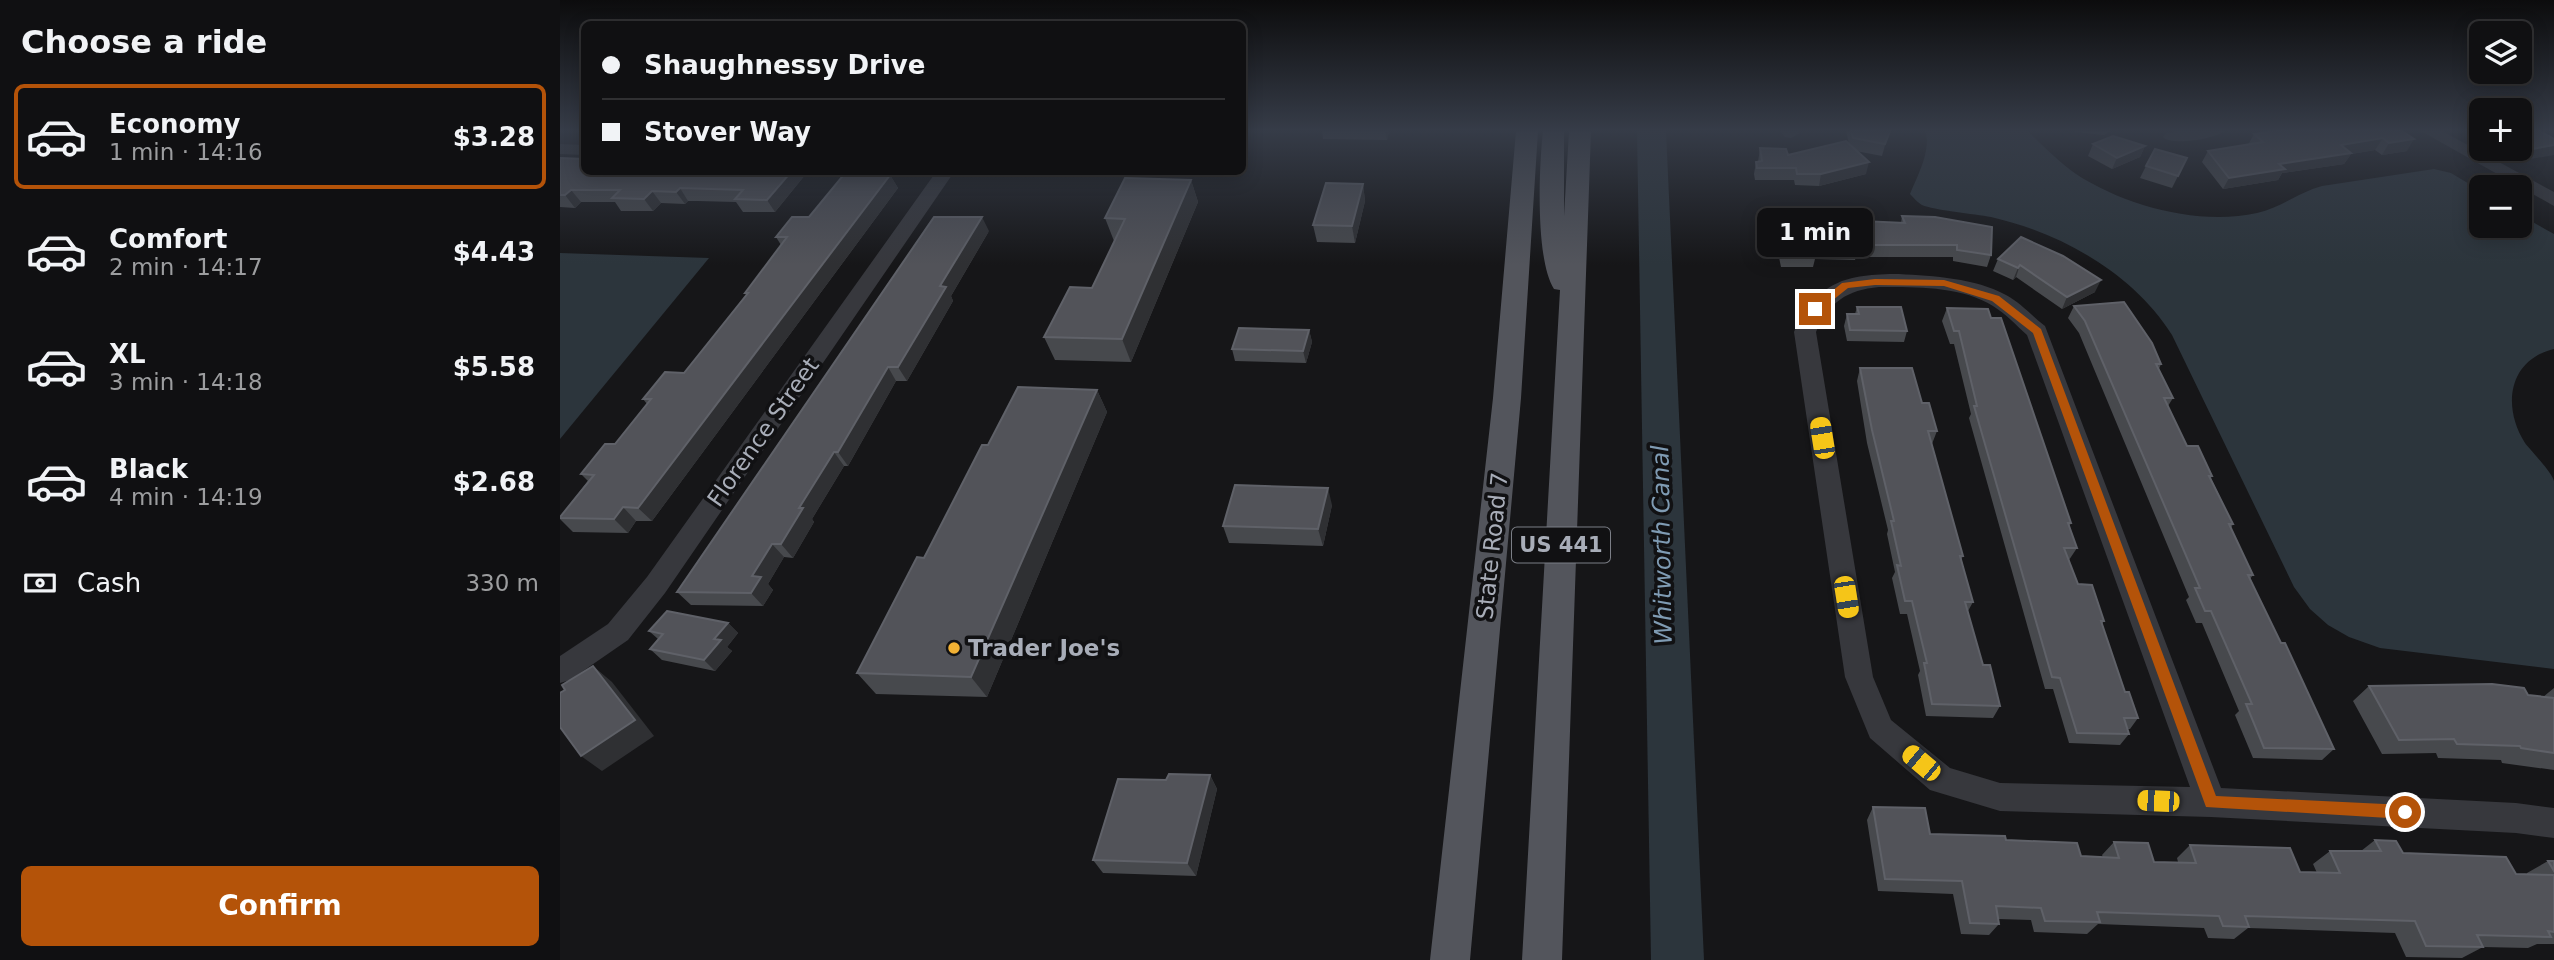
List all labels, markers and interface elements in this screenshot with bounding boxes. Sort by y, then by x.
map controls [2469,21,2532,238]
button: layers [2469,21,2532,84]
text: Choose a ride [21,23,267,61]
text: Shaughnessy Drive [644,50,925,80]
button: + [2469,98,2532,161]
icon: car [25,105,88,168]
text: Economy [109,109,240,139]
text: Stover Way [644,117,811,147]
text: $3.28 [453,122,535,152]
text: 1 min · 14:16 [109,139,263,165]
button: − [2469,175,2532,238]
callout: 1 min [1757,208,1873,256]
text: 1 min [1779,219,1851,245]
icon: car [25,220,88,283]
text: Comfort [109,224,227,254]
text: $4.43 [453,237,535,267]
text: 2 min · 14:17 [109,254,263,280]
route end [1799,293,1831,325]
icon: car [25,335,88,398]
text: XL [109,339,146,369]
text: $5.58 [453,352,535,382]
street label: Florence Street [702,353,824,511]
text: 3 min · 14:18 [109,369,263,395]
car [1809,416,1836,460]
water label: Whitworth Canal [1646,445,1678,645]
icon: car [25,450,88,513]
text: Black [109,454,188,484]
text: $2.68 [453,467,535,497]
street label: State Road 7 [1471,471,1513,621]
text: 4 min · 14:19 [109,484,263,510]
road number: US 441 [1512,528,1610,562]
icon: cash [21,564,59,602]
text: Cash [77,568,141,598]
text: 330 m [465,570,539,596]
car [1833,575,1860,619]
place label: Trader Joe's [968,635,1120,661]
marker: Trader Joe's [946,640,962,656]
car [1899,741,1944,785]
car [2137,790,2180,812]
route start [2389,796,2421,828]
button: Confirm [21,866,539,946]

